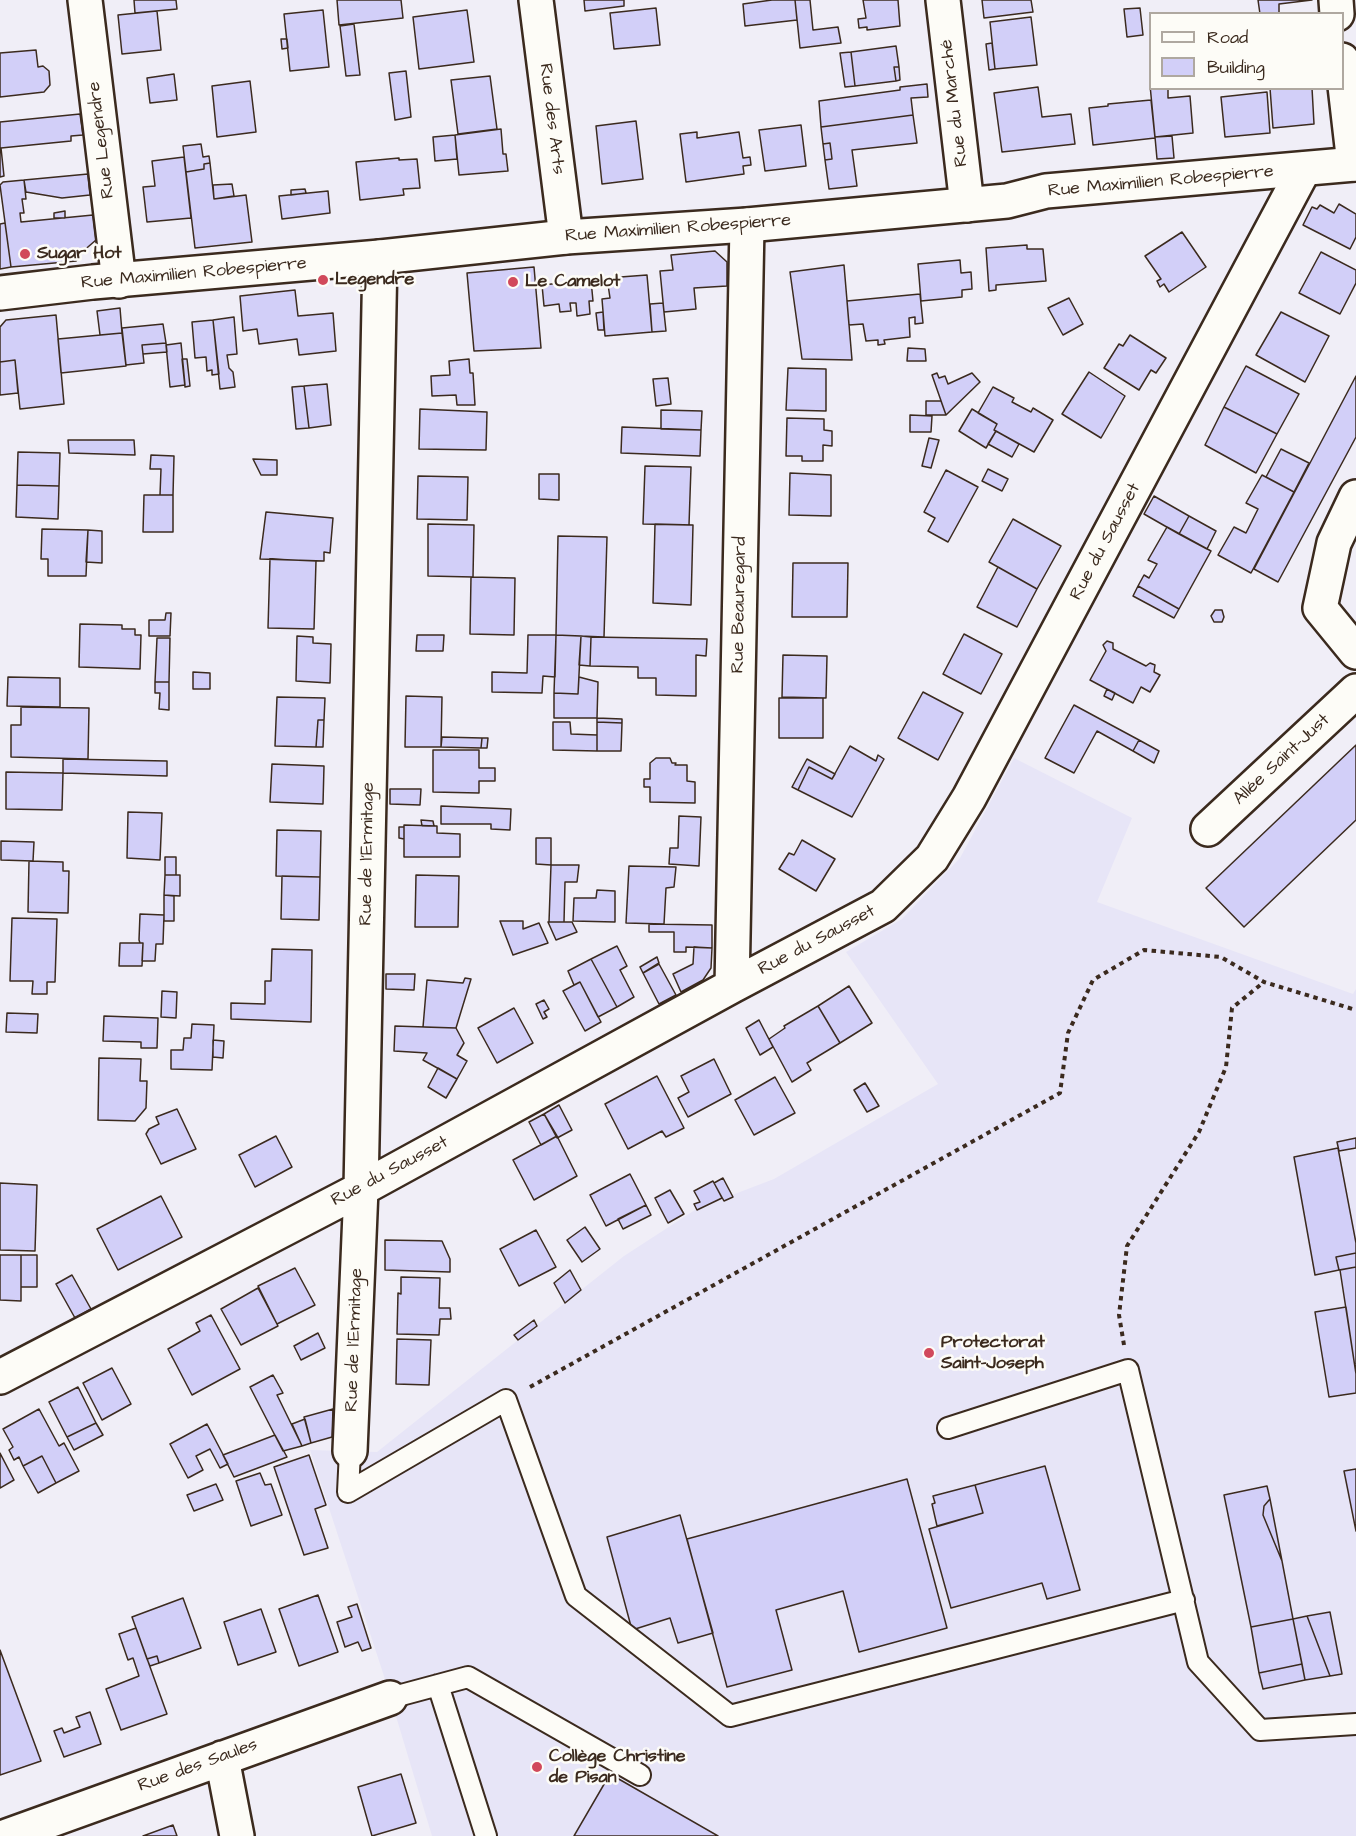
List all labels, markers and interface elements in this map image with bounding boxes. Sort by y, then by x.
legend [1149,12,1344,90]
text: Road [1207,25,1248,50]
street label: Rue du Marché [936,38,974,168]
text: Building [1207,55,1265,80]
street label: Rue des Arts [533,62,569,176]
street label: Rue Legendre [84,80,120,200]
street label: Rue Maximilien Robespierre [1047,161,1275,203]
street label: Rue Maximilien Robespierre [564,210,792,248]
place label: Sugar Hot [37,243,122,265]
marker: Sugar Hot [18,247,32,261]
street label: Rue Maximilien Robespierre [80,253,308,295]
place label: Legendre [335,269,414,291]
place label: Le Camelot [525,271,620,293]
marker: Legendre [316,273,330,287]
marker: Le Camelot [506,275,520,289]
street label: Rue du Sausset [1066,480,1146,604]
street label: Rue Beauregard [728,536,752,674]
street label: Allée Saint-Just [1229,710,1335,810]
street label: Rue de l'Ermitage [356,782,380,926]
street label: Rue du Sausset [755,901,879,981]
street label: Rue du Sausset [328,1132,452,1212]
street label: Rue de l'Ermitage [342,1268,368,1412]
place label: Protectorat Saint-Joseph [941,1332,1045,1374]
marker: Protectorat Saint-Joseph [922,1346,936,1360]
street label: Rue des Saules [135,1734,261,1798]
place label: Collège Christine de Pisan [549,1746,686,1788]
marker: Collège Christine de Pisan [530,1760,544,1774]

